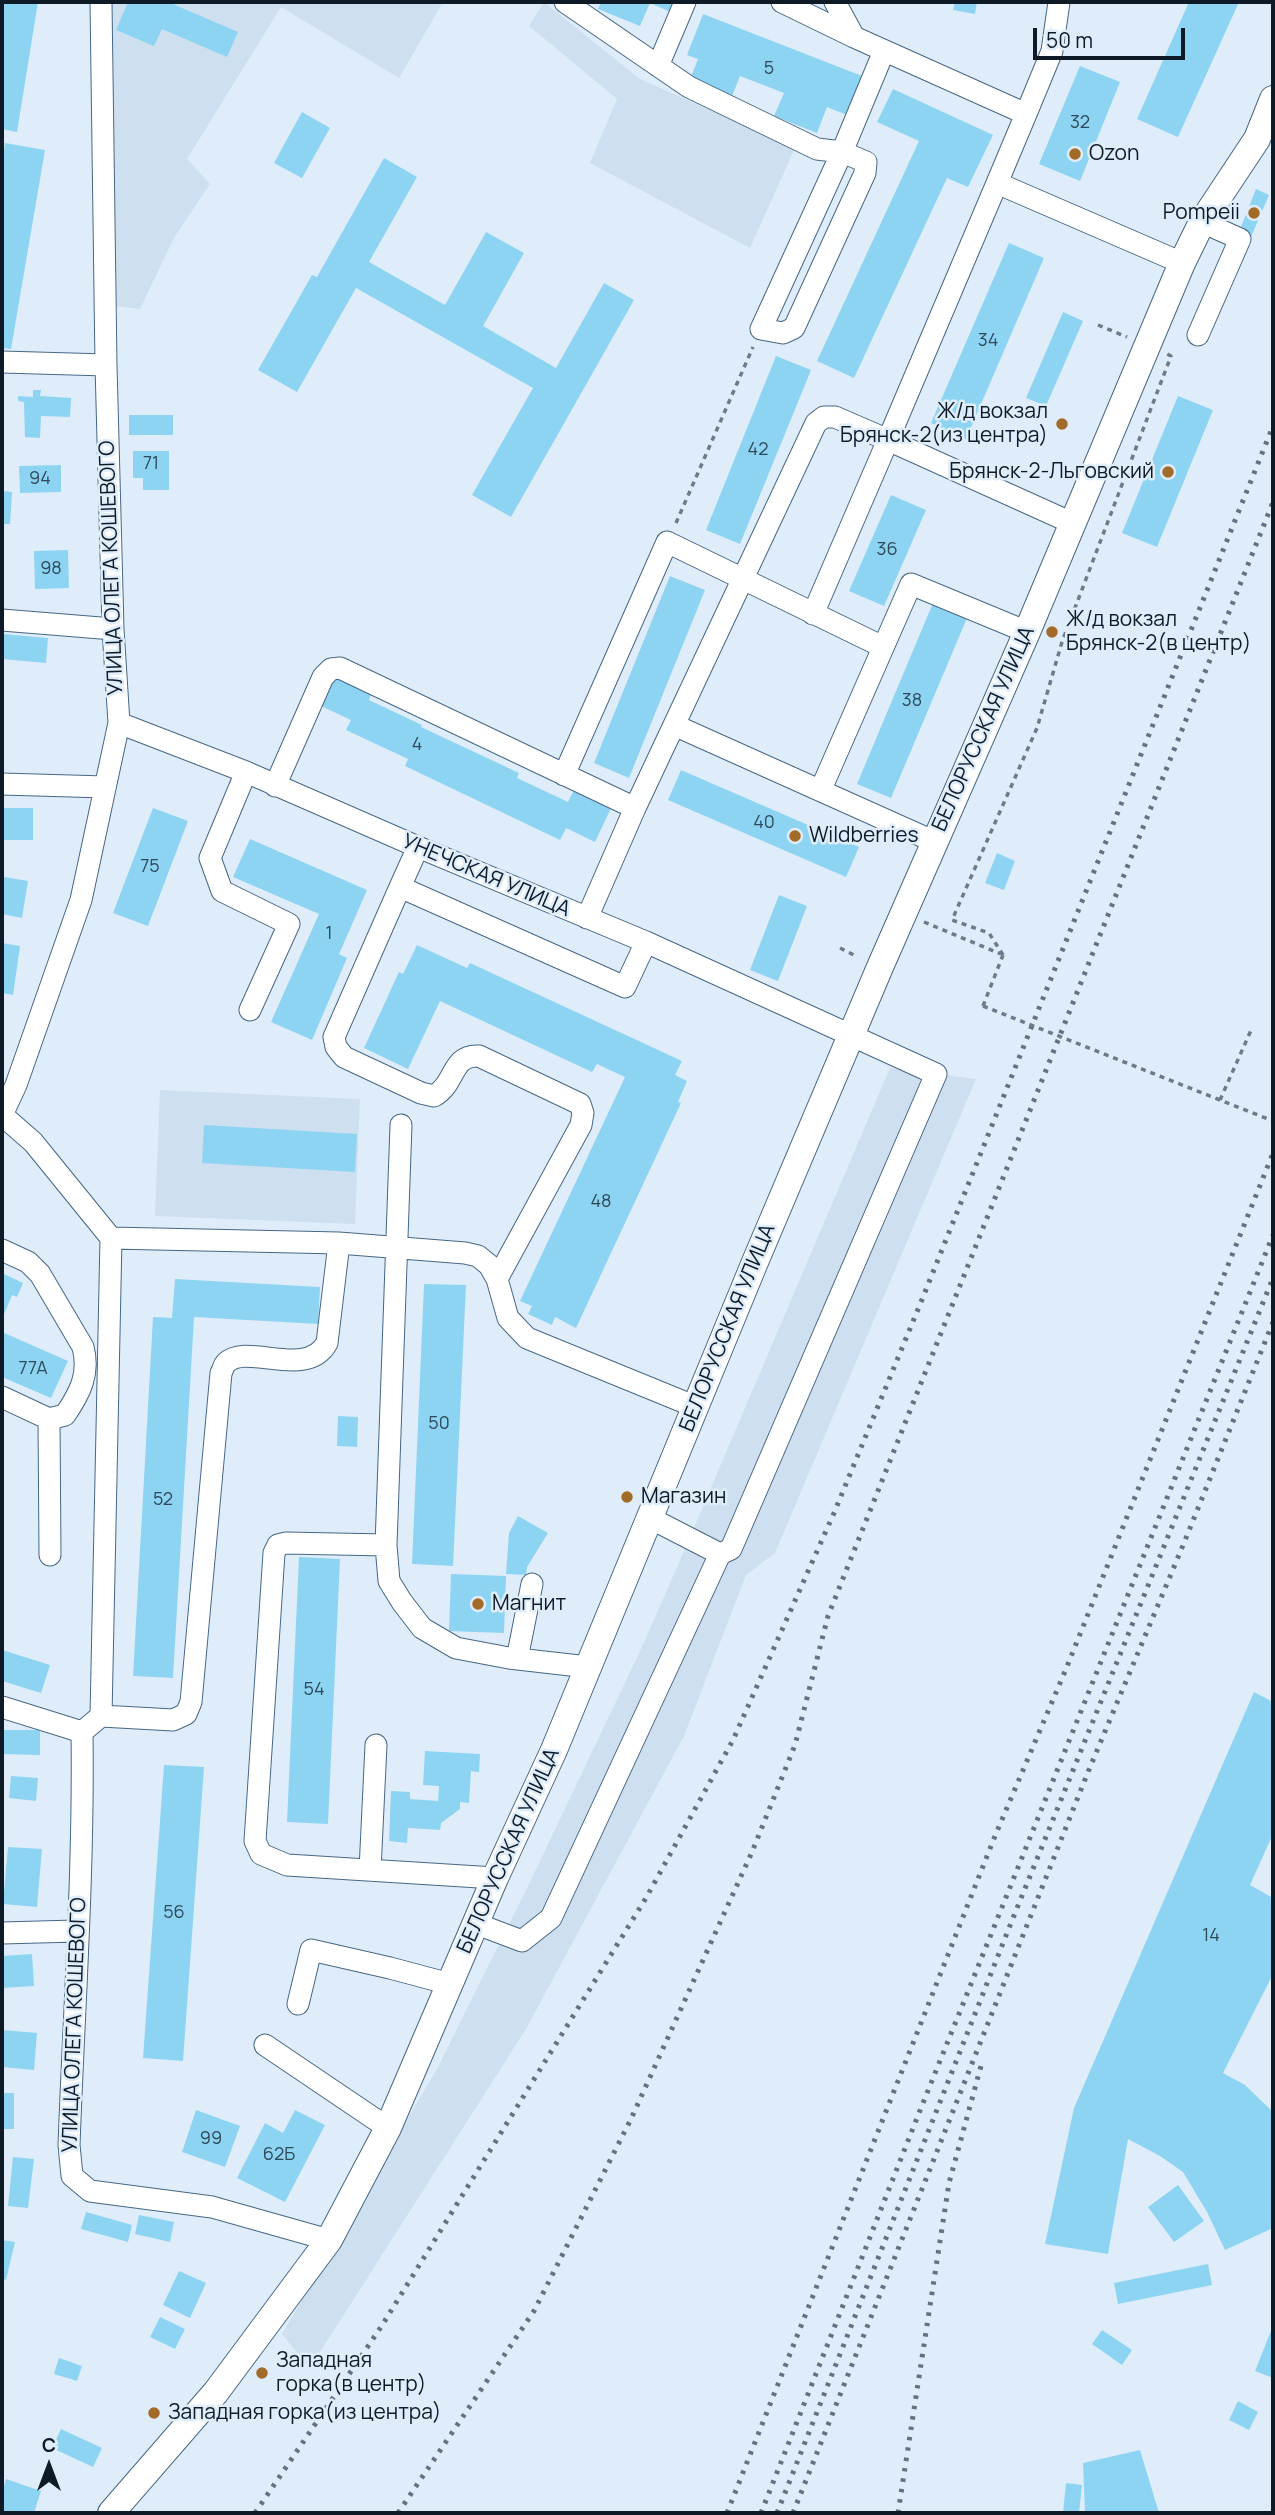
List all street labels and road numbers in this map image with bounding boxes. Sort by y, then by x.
street label: УЛИЦА ОЛЕГА КОШЕВОГО [95,440,129,696]
street label: БЕЛОРУССКАЯ УЛИЦА [927,623,1041,835]
street label: УНЕЧСКАЯ УЛИЦА [398,829,574,923]
street label: БЕЛОРУССКАЯ УЛИЦА [675,1220,781,1436]
street label: БЕЛОРУССКАЯ УЛИЦА [452,1745,566,1957]
street label: УЛИЦА ОЛЕГА КОШЕВОГО [58,1897,92,2153]

